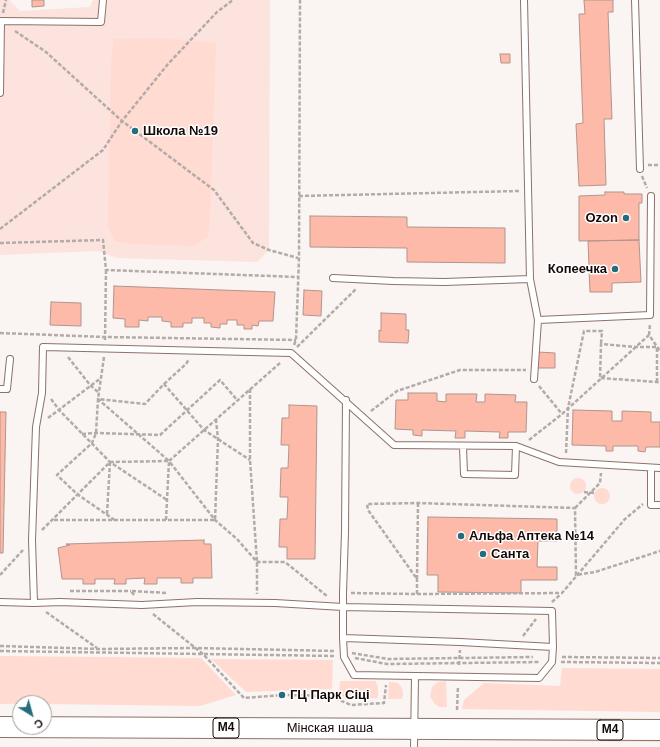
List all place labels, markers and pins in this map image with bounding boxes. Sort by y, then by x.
place label: Школа №19 [143,123,218,139]
marker: Школа №19 [130,126,140,136]
place label: Ozon [586,210,618,226]
marker: Ozon [621,213,631,223]
place label: Копеечка [548,261,607,277]
marker: Копеечка [610,264,620,274]
place label: Альфа Аптека №14 [469,528,594,544]
marker: Альфа Аптека №14 [456,531,466,541]
place label: Санта [491,546,529,562]
marker: Санта [478,549,488,559]
place label: ГЦ Парк Сіці [290,687,370,703]
marker: ГЦ Парк Сіці [277,690,287,700]

